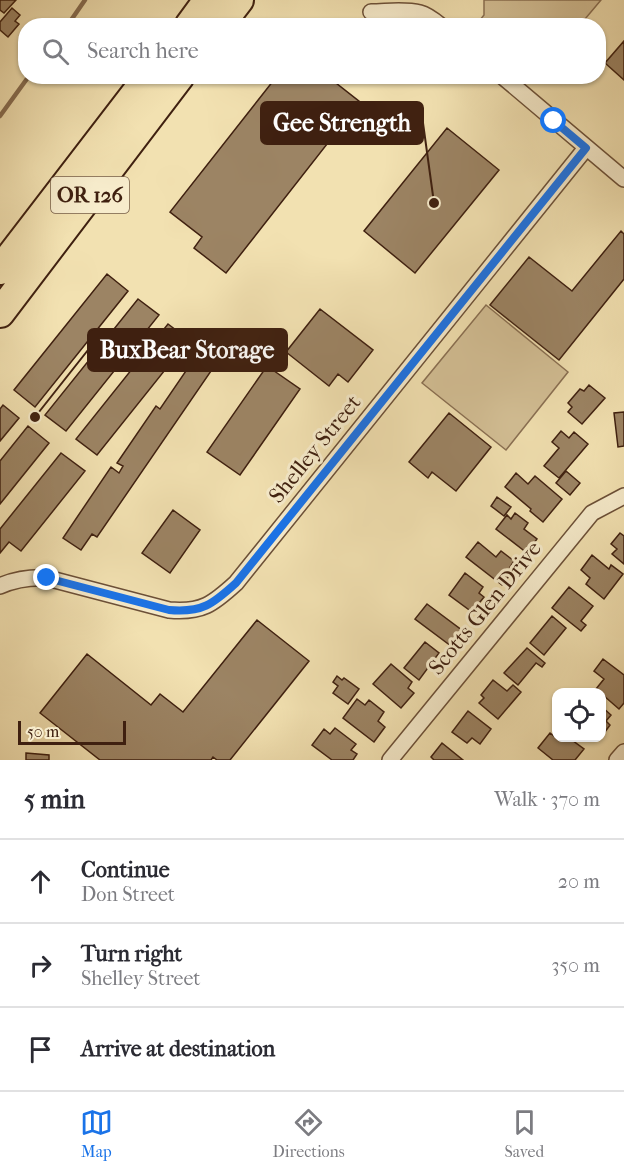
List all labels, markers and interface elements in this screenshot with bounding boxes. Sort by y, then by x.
search box [18,18,606,84]
icon: search [39,35,72,68]
text: Search here [87,38,199,64]
callout: Gee Strength [261,102,423,144]
route start [540,107,566,133]
text: Gee Strength [273,109,411,137]
road number: OR 126 [51,177,129,213]
callout: BuxBear Storage [88,329,287,371]
text: BuxBear Storage [100,336,274,364]
street label: Shelley Street [264,390,367,508]
street label: Scotts Glen Drive [423,536,547,680]
route end [33,564,59,590]
map controls [552,688,606,742]
button: locate [552,688,606,742]
scale bar [18,718,126,746]
text: 50 m [27,722,59,741]
text: 5 min [24,784,85,815]
text: Walk · 370 m [494,788,600,811]
text: Continue [81,857,170,883]
icon: ahead [24,865,57,898]
text: 20 m [558,870,600,893]
text: Don Street [81,883,175,906]
text: Turn right [81,941,182,967]
icon: right [24,949,57,982]
text: 350 m [551,954,600,977]
text: Shelley Street [81,967,201,990]
icon: arrive [24,1033,57,1066]
text: Arrive at destination [81,1036,275,1062]
tab: Map [80,1106,113,1161]
tab: Directions [273,1106,345,1161]
tab: Saved [504,1106,544,1161]

